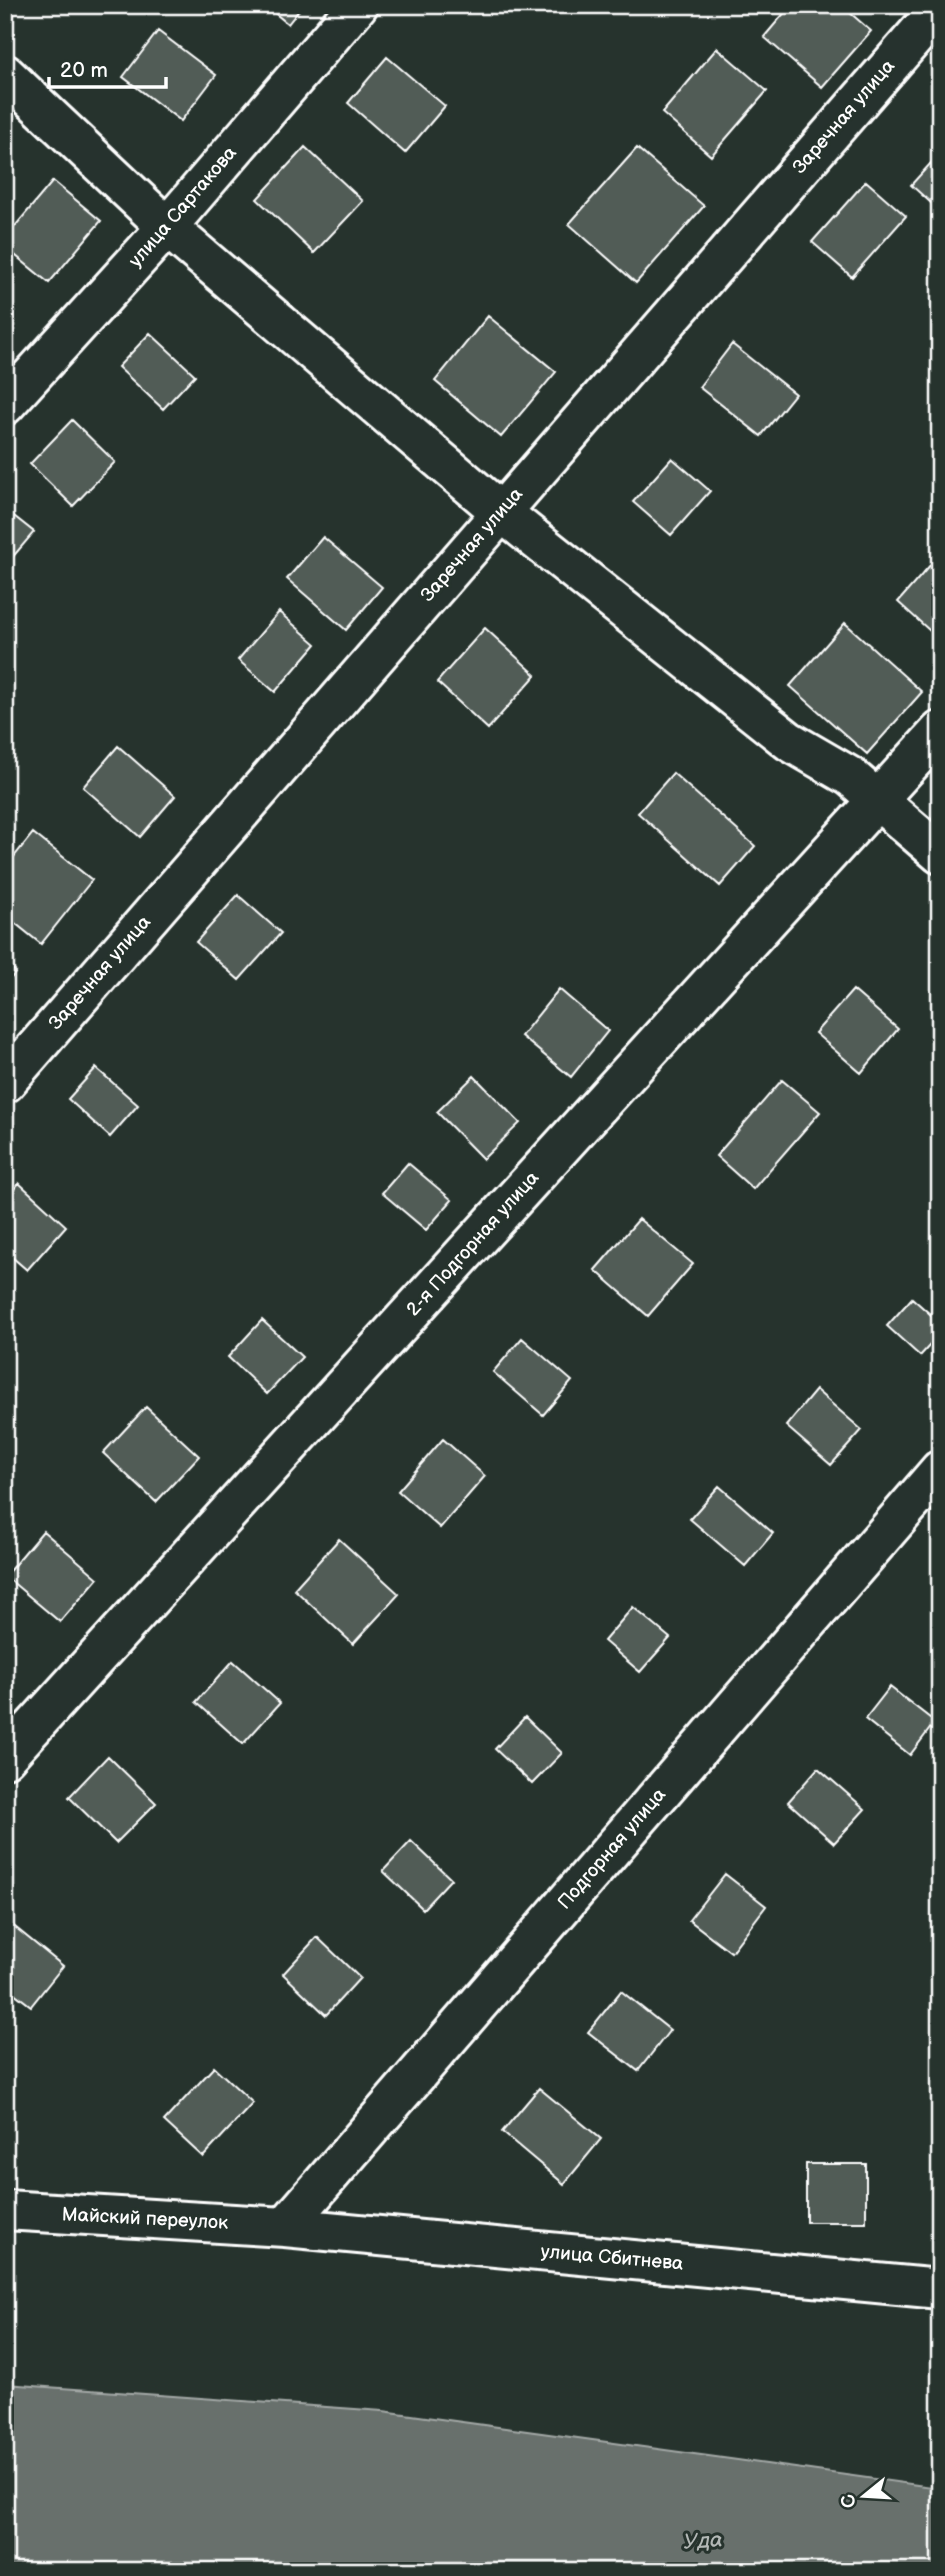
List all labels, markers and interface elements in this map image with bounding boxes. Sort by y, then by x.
scale bar [49,46,166,90]
street label: Заречная улица [788,55,900,179]
text: 20 m [60,58,108,83]
street label: улица Сартакова [124,142,242,272]
street label: Заречная улица [416,483,528,607]
street label: Заречная улица [44,911,156,1035]
street label: 2-я Подгорная улица [402,1167,544,1321]
street label: Подгорная улица [553,1784,671,1914]
street label: Майский переулок [61,2203,229,2235]
street label: улица Сбитнева [540,2240,684,2276]
north arrow [830,2460,900,2530]
text: С [836,2491,862,2511]
water label: Уда [683,2527,723,2555]

